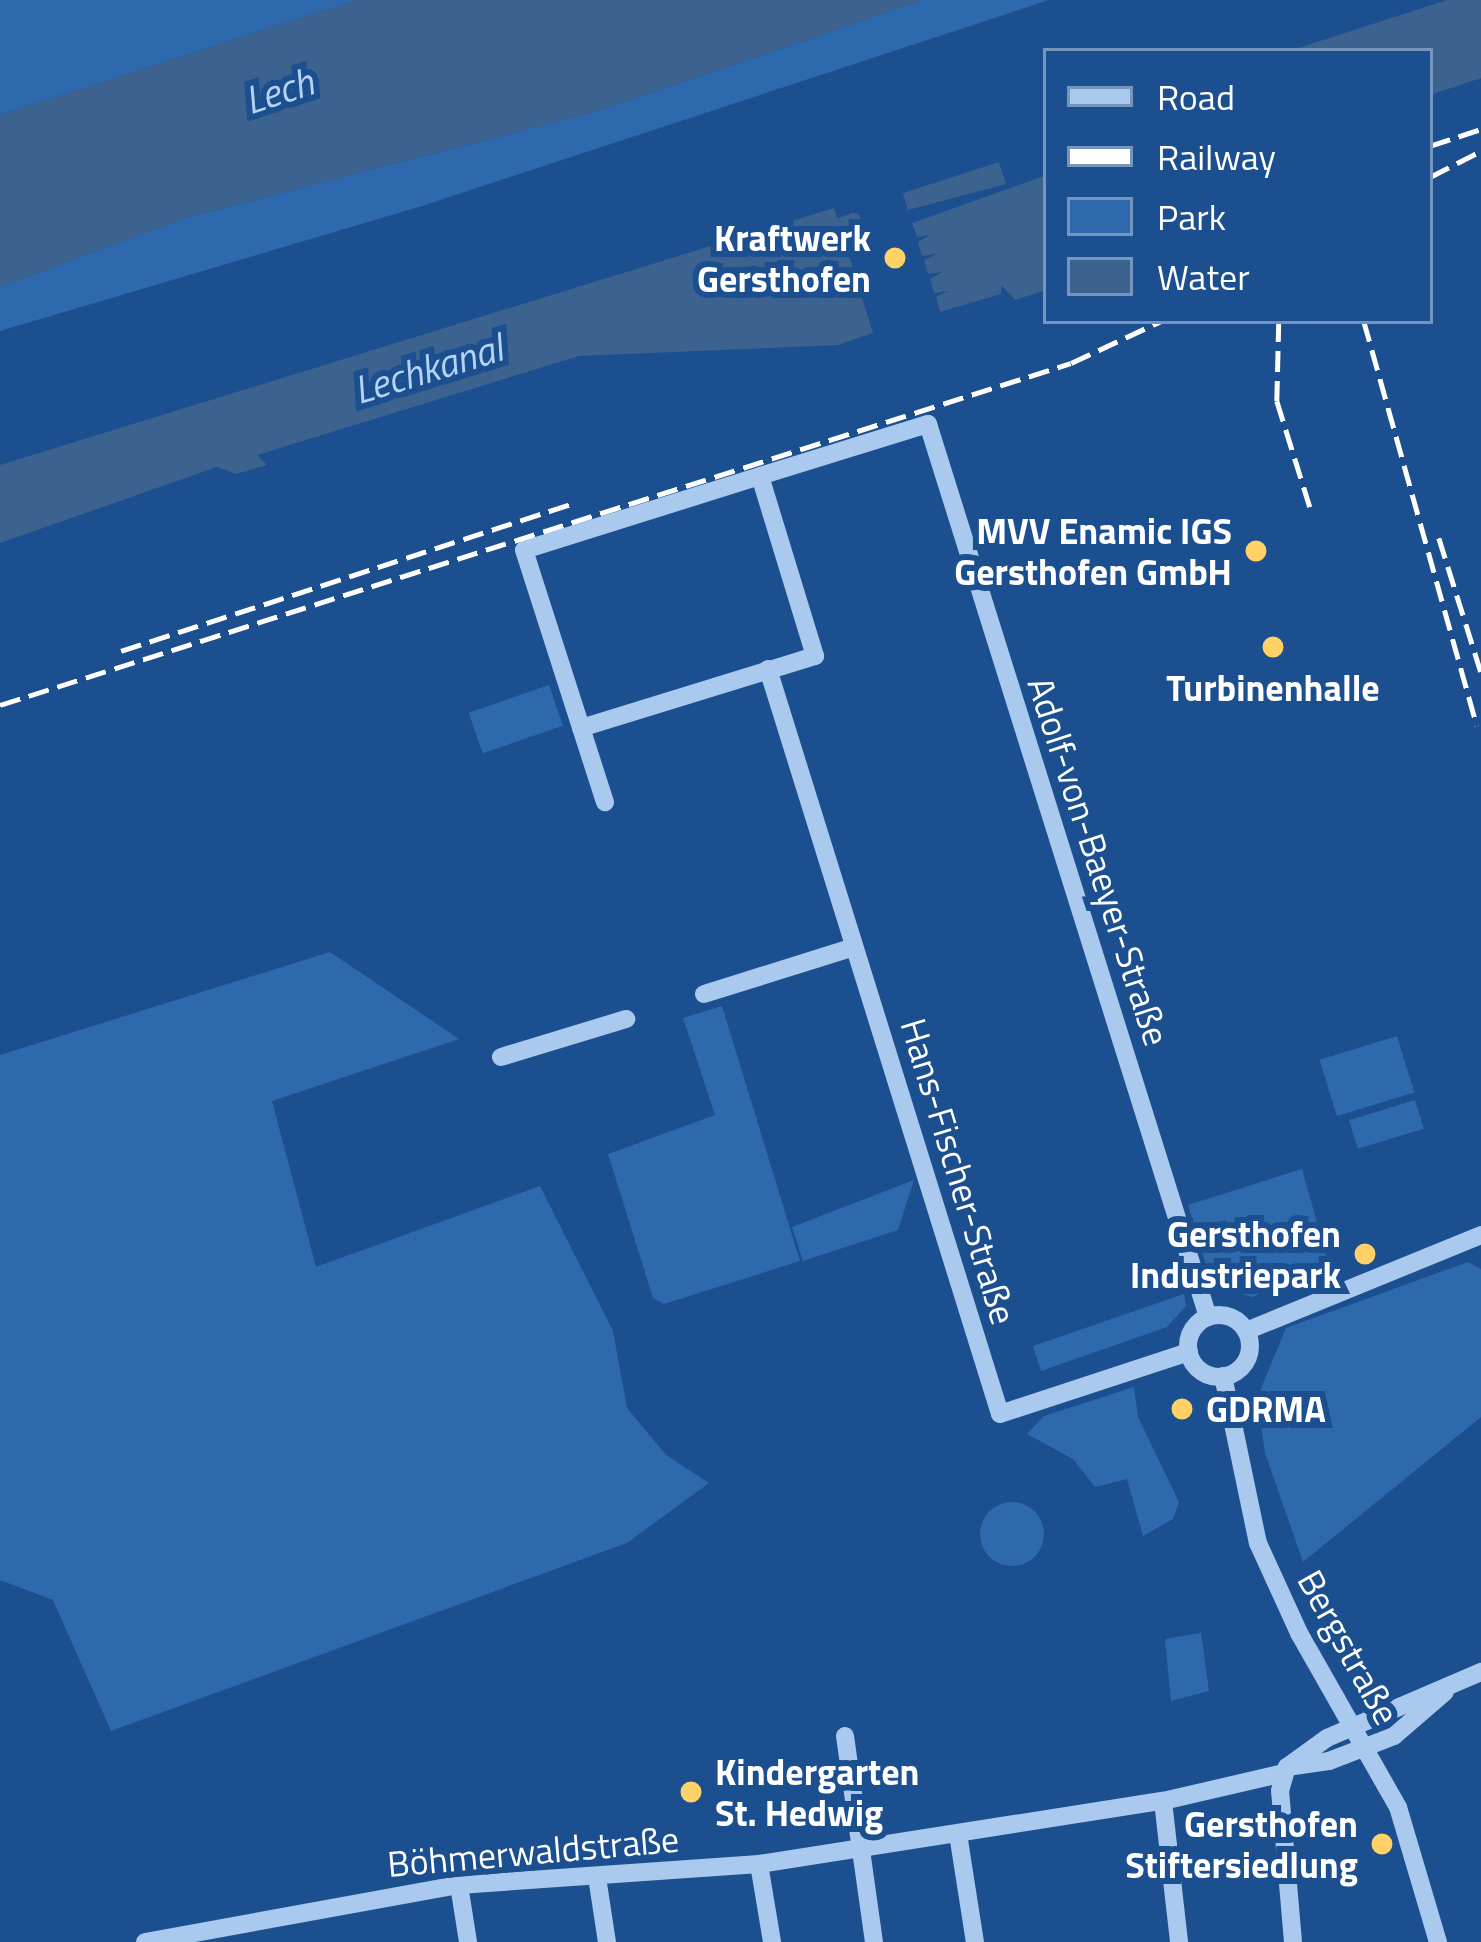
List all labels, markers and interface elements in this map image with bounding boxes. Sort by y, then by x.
legend [1043,48,1433,324]
water label: Lech [239,58,319,124]
text: Road [1157,69,1235,124]
text: Railway [1157,129,1276,184]
text: Park [1157,189,1226,244]
place label: Kraftwerk Gersthofen [697,215,871,300]
marker: Kraftwerk Gersthofen [882,245,908,271]
text: Water [1157,249,1250,304]
water label: Lechkanal [348,324,508,414]
place label: MVV Enamic IGS Gersthofen GmbH [954,508,1232,593]
marker: MVV Enamic IGS Gersthofen GmbH [1243,538,1269,564]
marker: Turbinenhalle [1260,634,1286,660]
place label: Turbinenhalle [1166,666,1380,710]
street label: Adolf-von-Baeyer-Straße [1019,671,1179,1051]
street label: Hans-Fischer-Straße [892,1013,1026,1329]
place label: Gersthofen Industriepark [1130,1211,1341,1296]
marker: Gersthofen Industriepark [1352,1241,1378,1267]
place label: GDRMA [1206,1387,1326,1431]
marker: GDRMA [1169,1396,1195,1422]
street label: Bergstraße [1289,1562,1409,1732]
place label: Kindergarten St. Hedwig [715,1749,919,1834]
marker: Kindergarten St. Hedwig [678,1779,704,1805]
place label: Gersthofen Stiftersiedlung [1125,1801,1358,1886]
street label: Böhmerwaldstraße [385,1817,681,1885]
marker: Gersthofen Stiftersiedlung [1369,1831,1395,1857]

